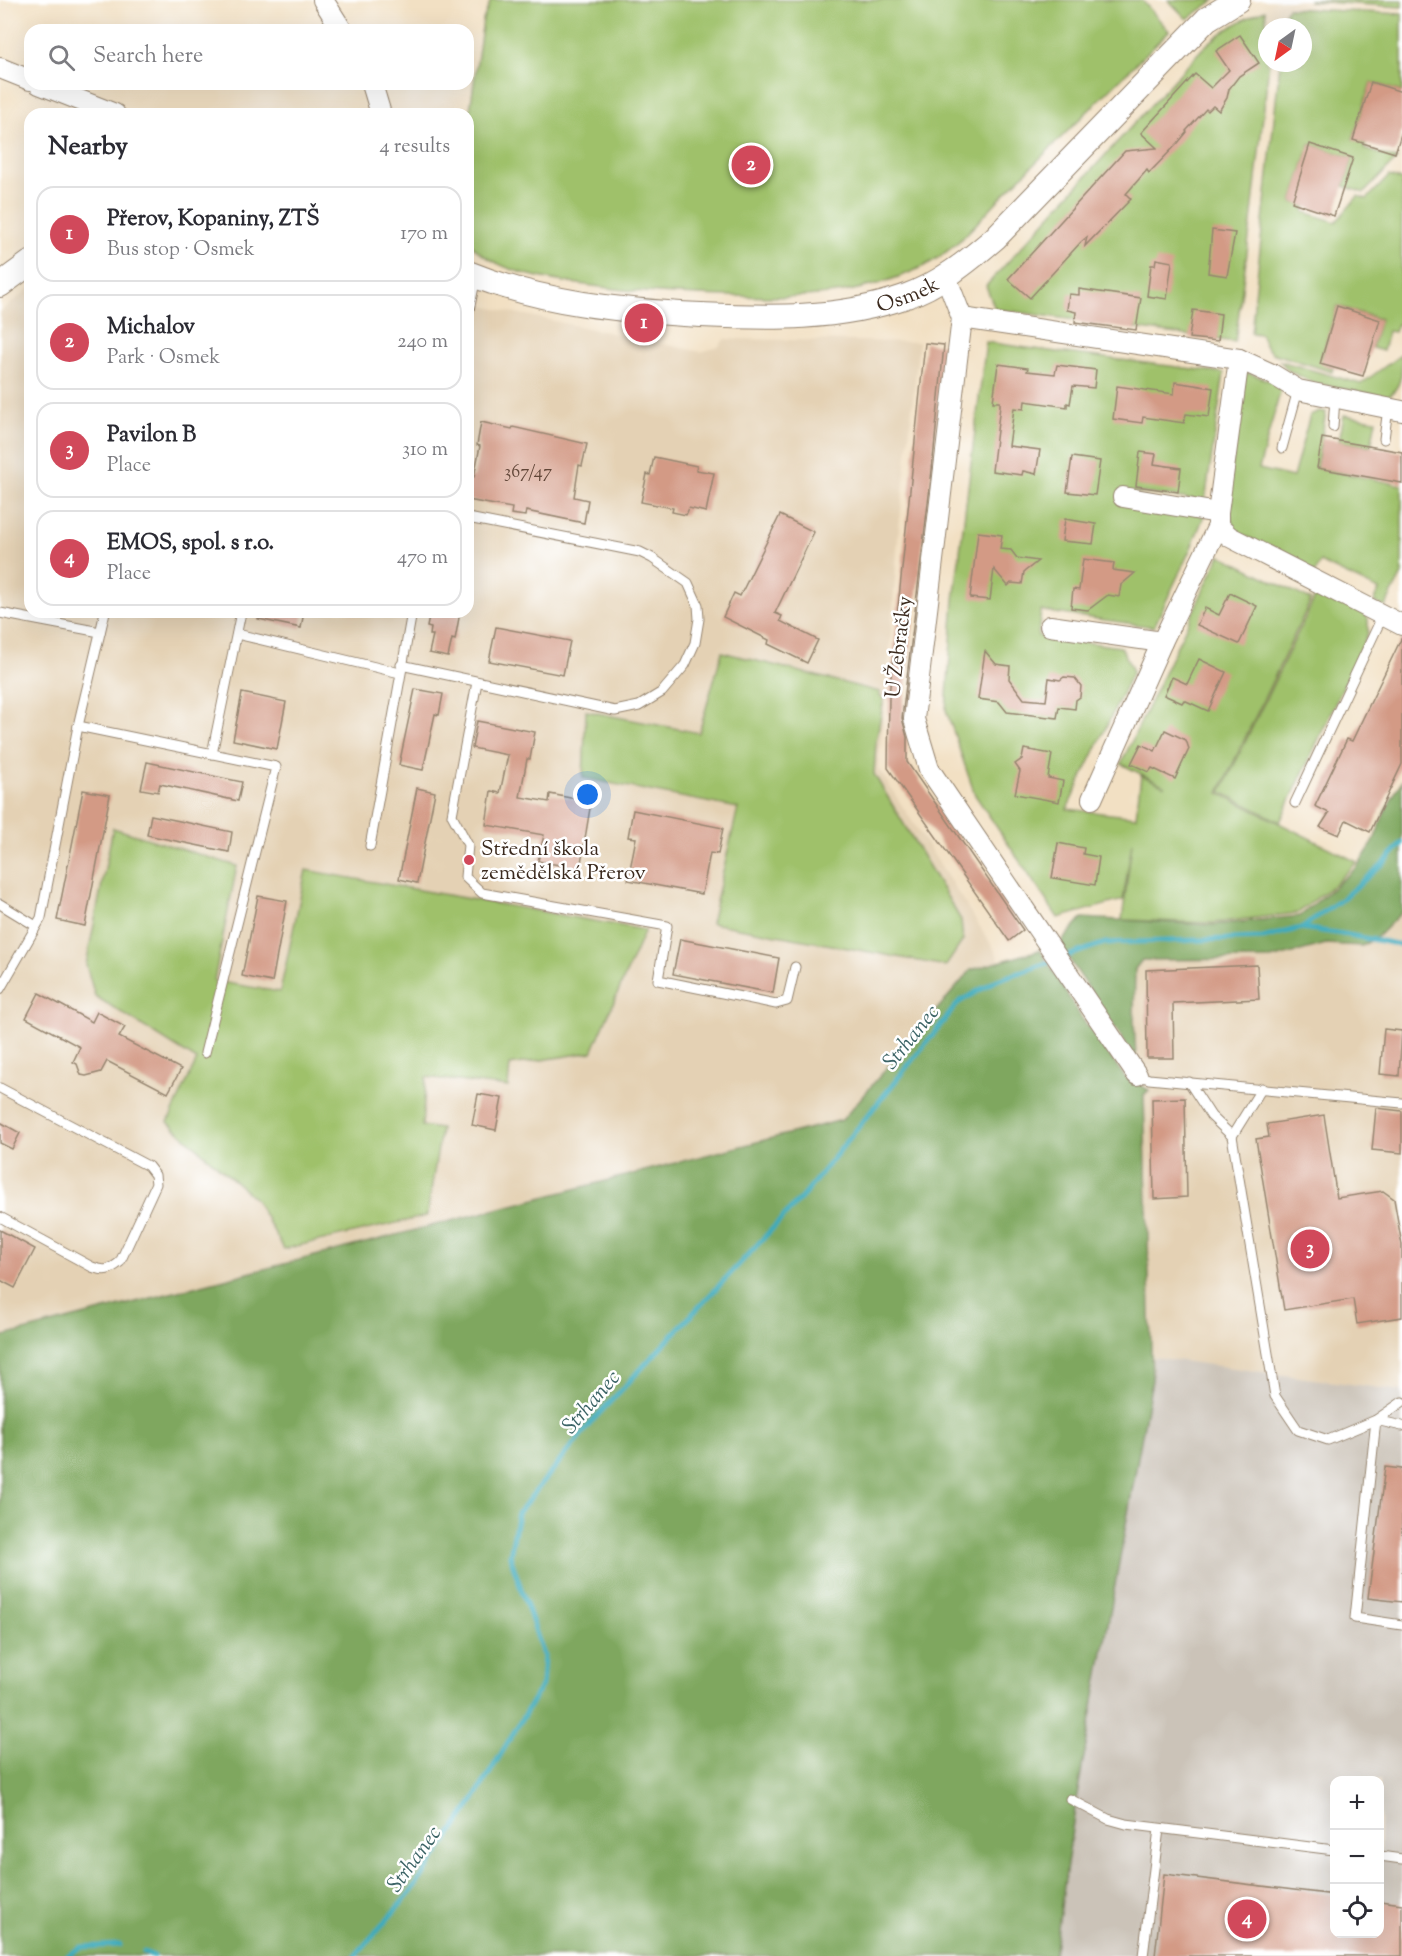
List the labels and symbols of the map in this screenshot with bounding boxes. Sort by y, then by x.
north arrow [1258,18,1312,72]
pin: 2 [732,142,771,188]
street label: Osmek [873,270,946,322]
pin: 1 [624,300,664,346]
house number: 367/47 [504,460,552,486]
street label: U Žebračky [879,594,921,700]
your location [573,780,602,809]
place label: Střední škola zemědělská Přerov [481,835,646,889]
marker: Střední škola zemědělská Přerov [462,853,476,867]
water label: Strhanec [876,998,949,1077]
pin: 3 [1290,1226,1330,1272]
water label: Strhanec [555,1364,629,1442]
water label: Strhanec [380,1820,451,1900]
pin: 4 [1228,1896,1266,1942]

